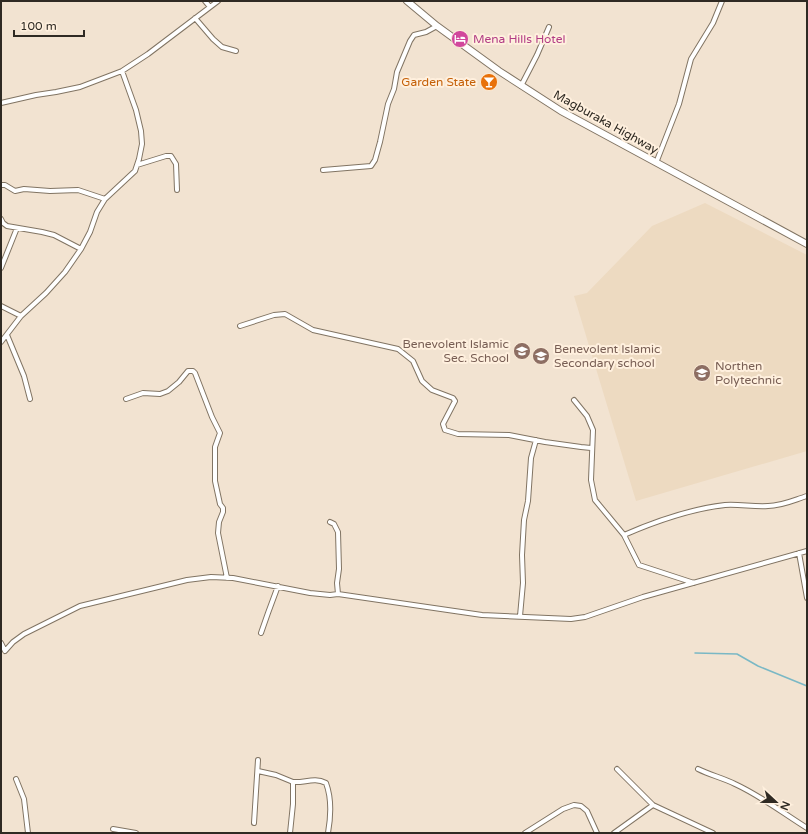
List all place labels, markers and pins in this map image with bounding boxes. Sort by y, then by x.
hotel icon: Mena Hills Hotel [450,29,470,49]
place label: Mena Hills Hotel [473,32,566,46]
bar icon: Garden State [479,72,499,92]
place label: Garden State [401,75,476,89]
place label: Benevolent Islamic Sec. School [403,337,509,365]
school or university icon: Benevolent Islamic Sec. School [512,341,532,361]
place label: Benevolent Islamic Secondary school [554,342,661,370]
school or university icon: Benevolent Islamic Secondary school [531,346,551,366]
place label: Northen Polytechnic [715,359,782,387]
school or university icon: Northen Polytechnic [692,363,712,383]

